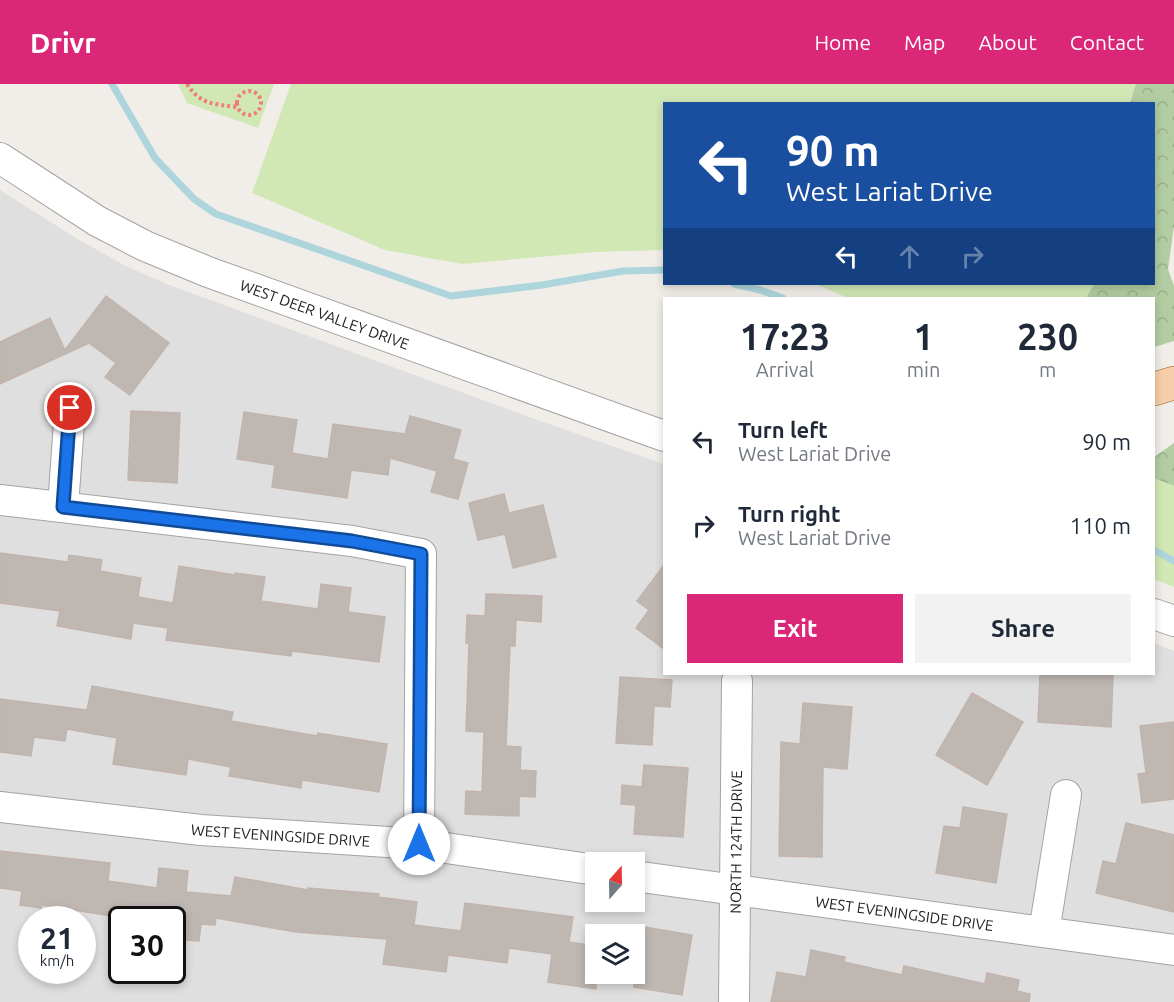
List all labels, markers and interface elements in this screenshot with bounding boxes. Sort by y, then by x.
text: Drivr [30,27,96,58]
text: Home [814,30,871,54]
text: Map [904,30,945,54]
text: About [978,30,1037,54]
text: Contact [1070,30,1144,54]
icon: left [687,126,765,204]
text: 90 m [786,127,880,174]
text: West Lariat Drive [786,176,993,206]
icon: left [830,240,863,273]
icon: ahead [893,240,926,273]
icon: right [956,240,989,273]
street label: WEST DEER VALLEY DRIVE [238,276,412,352]
text: 17:23 [740,316,830,357]
text: 1 [913,316,934,357]
text: 230 [1017,316,1078,357]
text: Arrival [756,358,814,381]
text: min [907,358,940,381]
text: m [1039,358,1056,381]
pin [44,382,95,433]
icon: arrive [53,391,86,424]
text: Turn left [738,417,828,442]
icon: left [687,425,720,458]
text: 90 m [1082,429,1131,454]
text: West Lariat Drive [738,442,891,465]
text: Turn right [738,501,840,526]
icon: right [687,509,720,542]
text: 110 m [1070,513,1131,538]
text: West Lariat Drive [738,526,891,549]
button: Exit [687,594,903,663]
button: Share [915,594,1131,663]
street label: NORTH 124TH DRIVE [726,770,745,914]
position arrow [387,812,451,876]
street label: WEST EVENINGSIDE DRIVE [190,820,371,849]
north arrow [585,852,645,912]
map controls [585,852,645,984]
street label: WEST EVENINGSIDE DRIVE [814,892,995,934]
speed limit sign: 30 [108,906,186,984]
text: 21 [40,921,74,955]
button: layers [585,924,645,984]
text: km/h [40,952,74,969]

